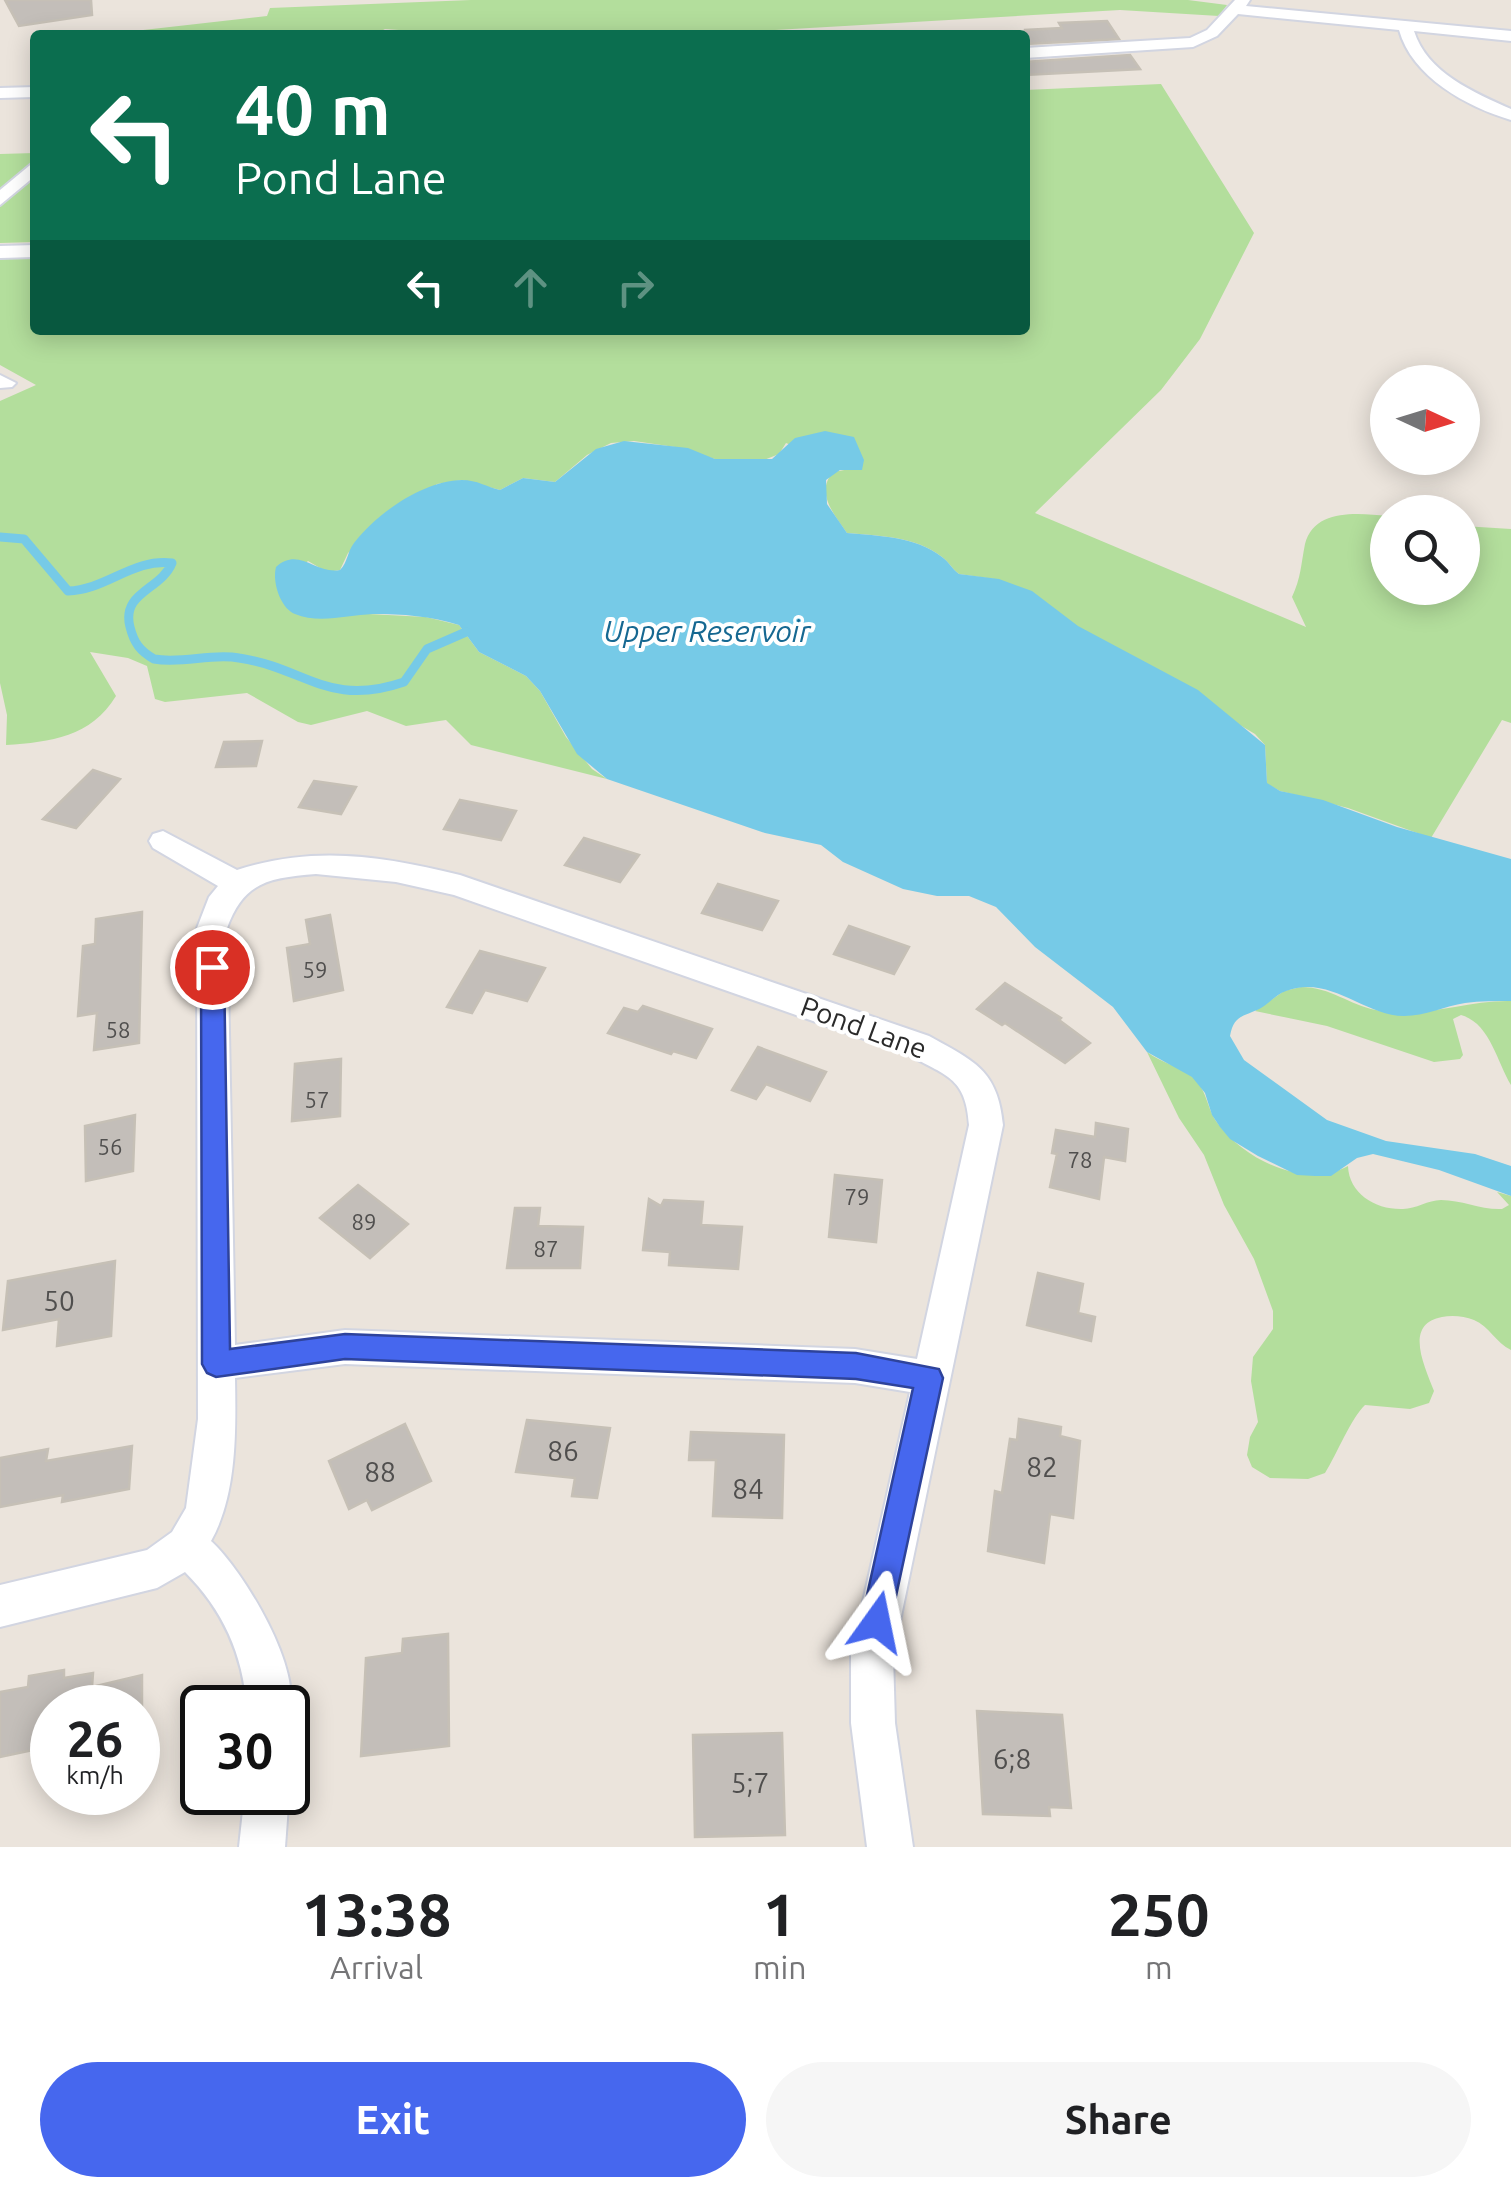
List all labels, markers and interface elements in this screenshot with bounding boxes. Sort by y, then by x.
icon: left [70,70,200,200]
text: 40 m [235,70,391,148]
text: Pond Lane [235,152,447,203]
icon: left [398,260,453,315]
icon: ahead [503,260,558,315]
icon: right [608,260,663,315]
north arrow [1370,365,1480,475]
map controls [1370,365,1480,605]
button: search [1370,495,1480,605]
water label: Upper Reservoir [603,614,812,648]
pin [170,925,255,1010]
icon: arrive [185,940,240,995]
house number: 59 [303,957,327,982]
street label: Pond Lane [797,990,931,1064]
house number: 58 [106,1017,130,1042]
house number: 57 [305,1087,329,1112]
house number: 56 [98,1134,122,1159]
house number: 78 [1068,1147,1092,1172]
house number: 79 [845,1184,869,1209]
house number: 89 [352,1209,376,1234]
house number: 87 [534,1236,558,1261]
house number: 50 [43,1285,75,1316]
house number: 86 [547,1435,579,1466]
house number: 82 [1026,1451,1058,1482]
house number: 88 [364,1456,396,1487]
house number: 84 [732,1473,764,1504]
position arrow [825,1570,929,1674]
speed limit sign: 30 [180,1685,310,1815]
text: 26 [67,1710,123,1766]
house number: 6;8 [993,1743,1031,1774]
text: km/h [66,1761,124,1789]
house number: 5;7 [731,1767,769,1798]
text: 13:38 [301,1880,452,1947]
text: 1 [763,1880,797,1947]
text: 250 [1108,1880,1210,1947]
text: Arrival [330,1949,423,1985]
text: min [753,1949,807,1985]
text: m [1145,1949,1173,1985]
button: Exit [40,2062,746,2177]
button: Share [766,2062,1471,2177]

